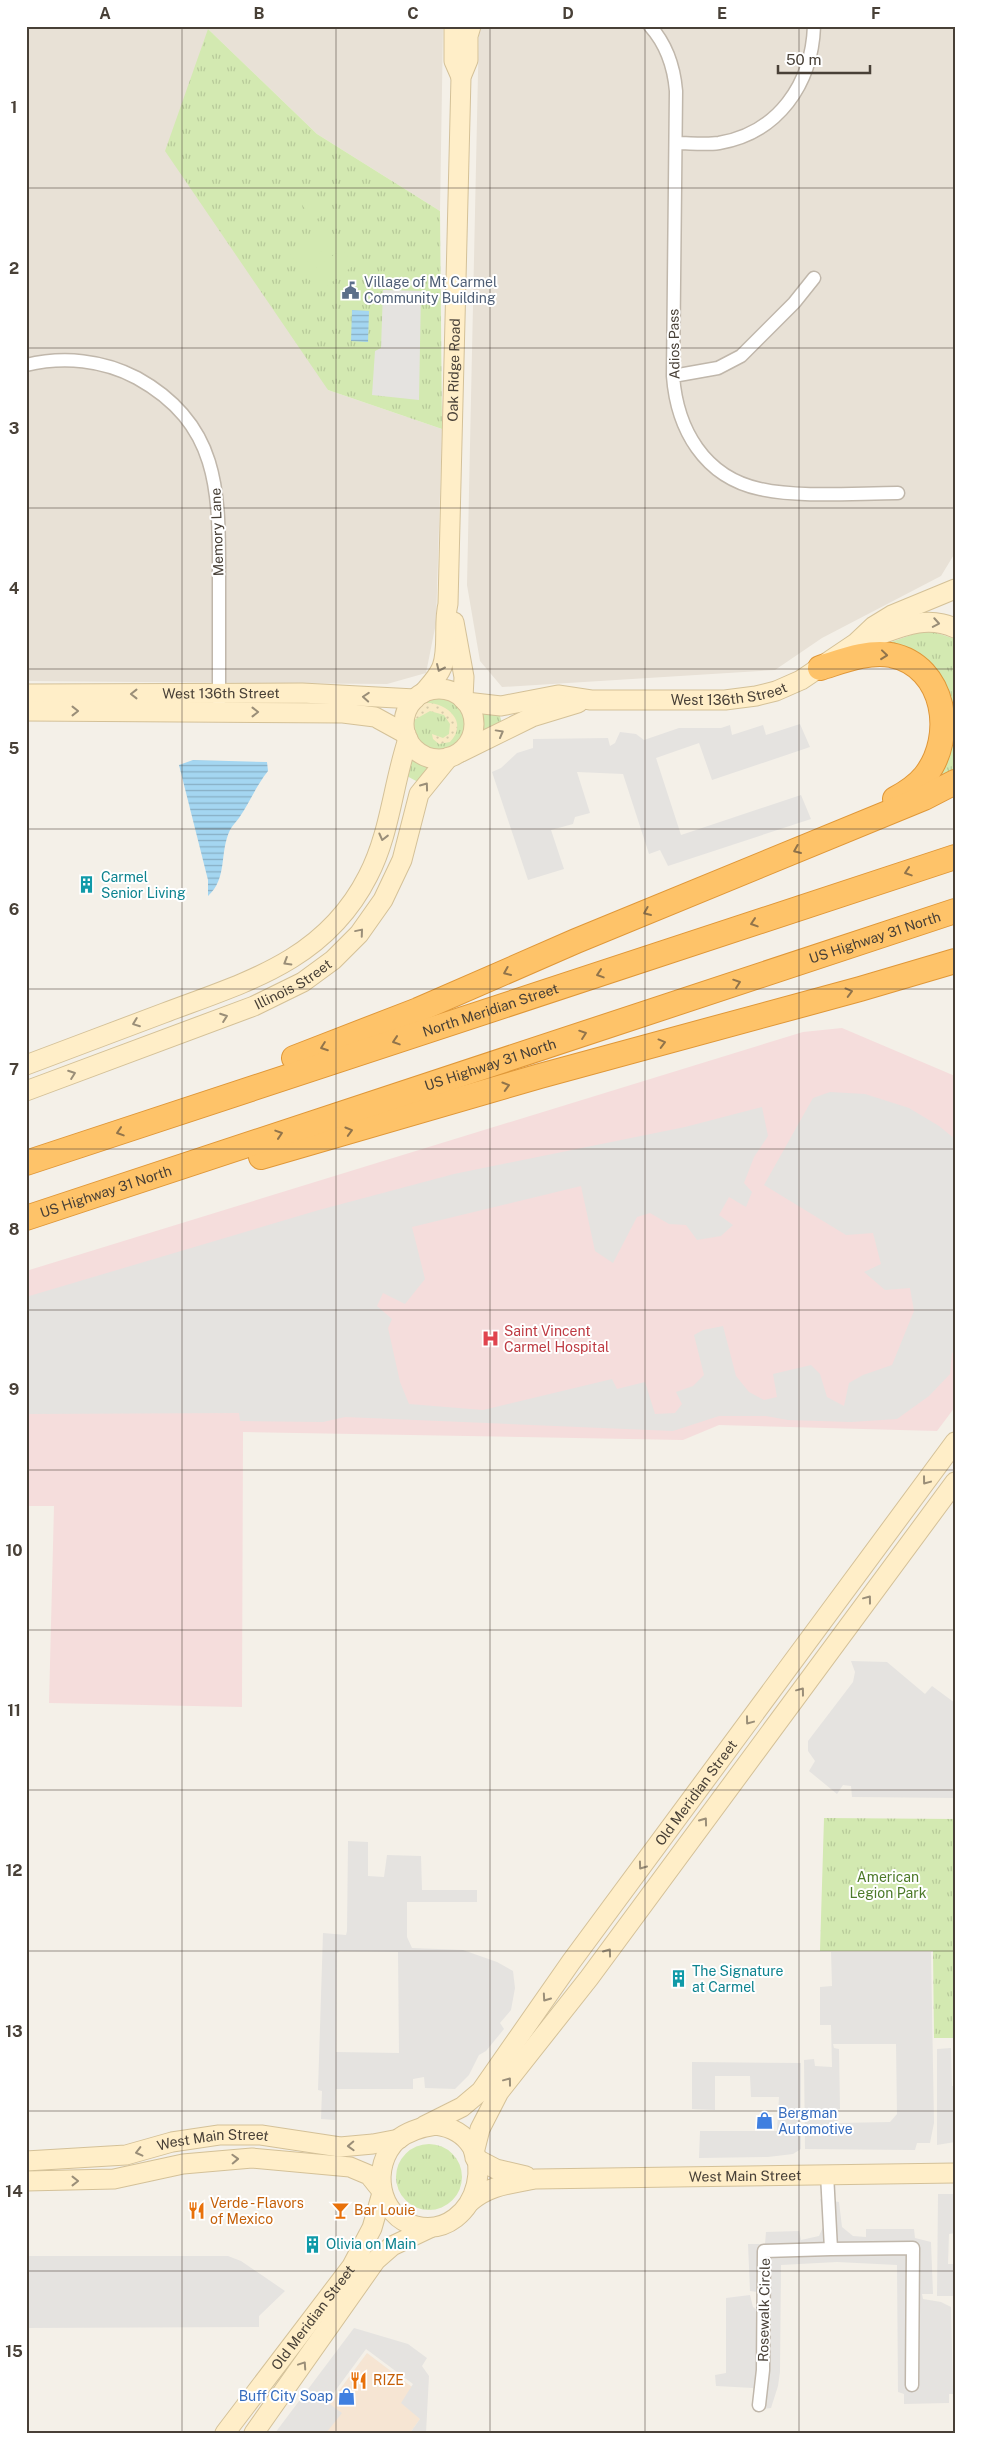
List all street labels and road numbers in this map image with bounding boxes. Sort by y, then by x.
street label: Adios Pass [665,309,683,379]
street label: Oak Ridge Road [445,318,463,422]
street label: Memory Lane [207,487,227,576]
street label: West 136th Street [671,679,789,708]
street label: West 136th Street [162,685,280,702]
street label: US Highway 31 North [807,908,943,967]
street label: Illinois Street [252,956,335,1013]
street label: North Meridian Street [421,980,560,1040]
street label: US Highway 31 North [422,1035,558,1094]
street label: US Highway 31 North [38,1162,174,1221]
street label: Old Meridian Street [652,1737,740,1849]
street label: West Main Street [155,2127,270,2154]
street label: West Main Street [689,2167,801,2185]
street label: Rosewalk Circle [755,2258,773,2362]
street label: Old Meridian Street [268,2262,358,2373]

